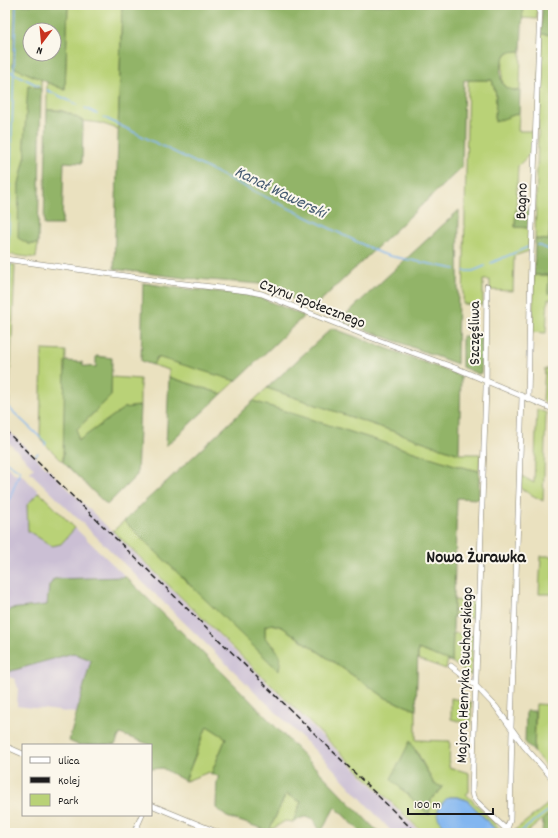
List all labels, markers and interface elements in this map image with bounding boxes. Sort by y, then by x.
north arrow [22,22,62,62]
text: N [34,41,45,58]
water label: Kanał Wawerski [230,161,332,228]
street label: Bagno [510,182,535,220]
street label: Czynu Społecznego [256,274,369,335]
street label: Szczęśliwa [464,300,487,365]
district label: Nowa Żurawka [426,546,526,571]
street label: Majora Henryka Sucharskiego [451,586,480,764]
legend [22,744,152,816]
text: Ulica [58,753,80,770]
text: Kolej [58,773,80,790]
scale bar [408,790,493,816]
text: Park [58,793,79,810]
text: 100 m [414,797,441,814]

